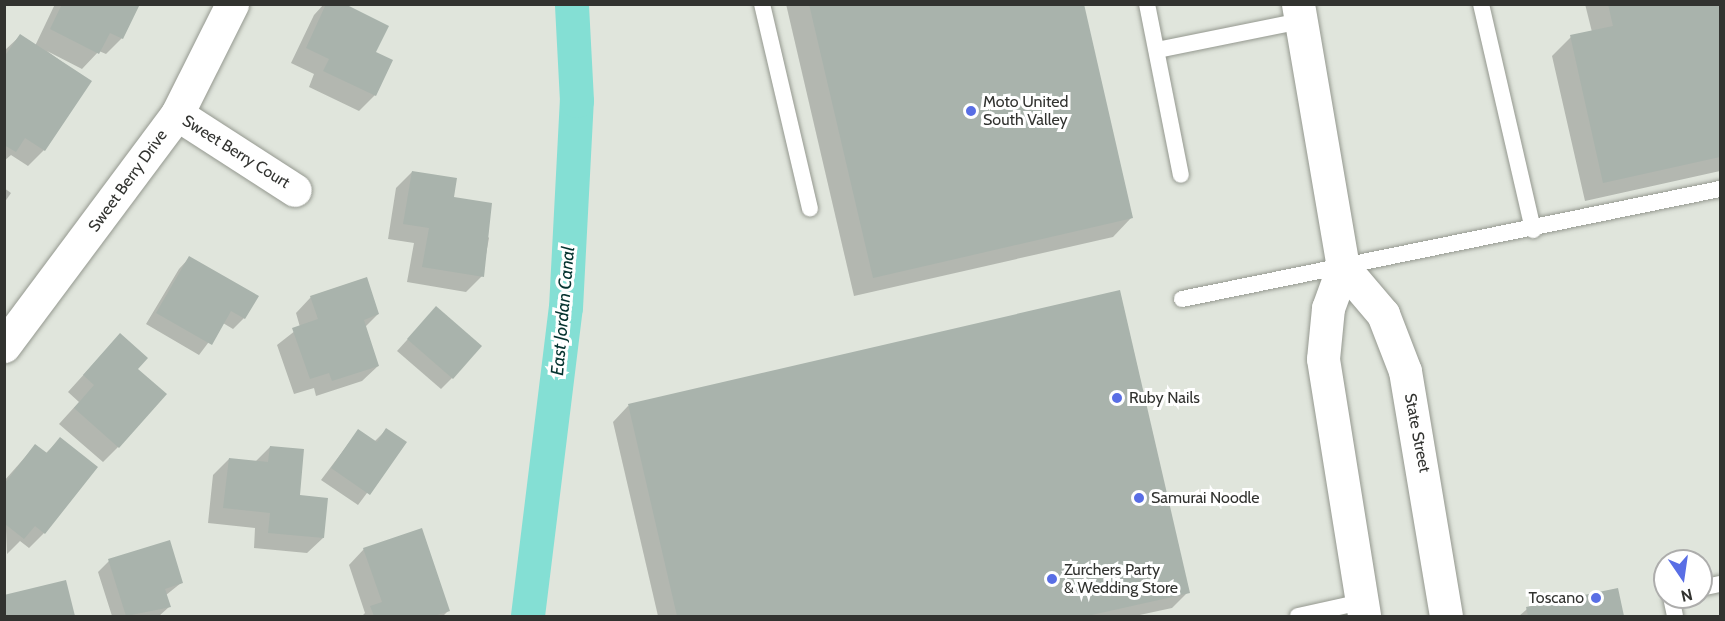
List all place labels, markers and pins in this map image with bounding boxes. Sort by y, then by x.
place label: Moto United South Valley [983,92,1068,130]
marker: Moto United South Valley [964,104,978,118]
place label: Ruby Nails [1129,388,1200,408]
marker: Ruby Nails [1110,391,1124,405]
place label: Samurai Noodle [1151,488,1259,508]
marker: Samurai Noodle [1132,491,1146,505]
place label: Zurchers Party & Wedding Store [1064,560,1178,598]
marker: Zurchers Party & Wedding Store [1045,572,1059,586]
place label: Toscano [1529,588,1584,608]
marker: Toscano [1589,591,1603,605]

